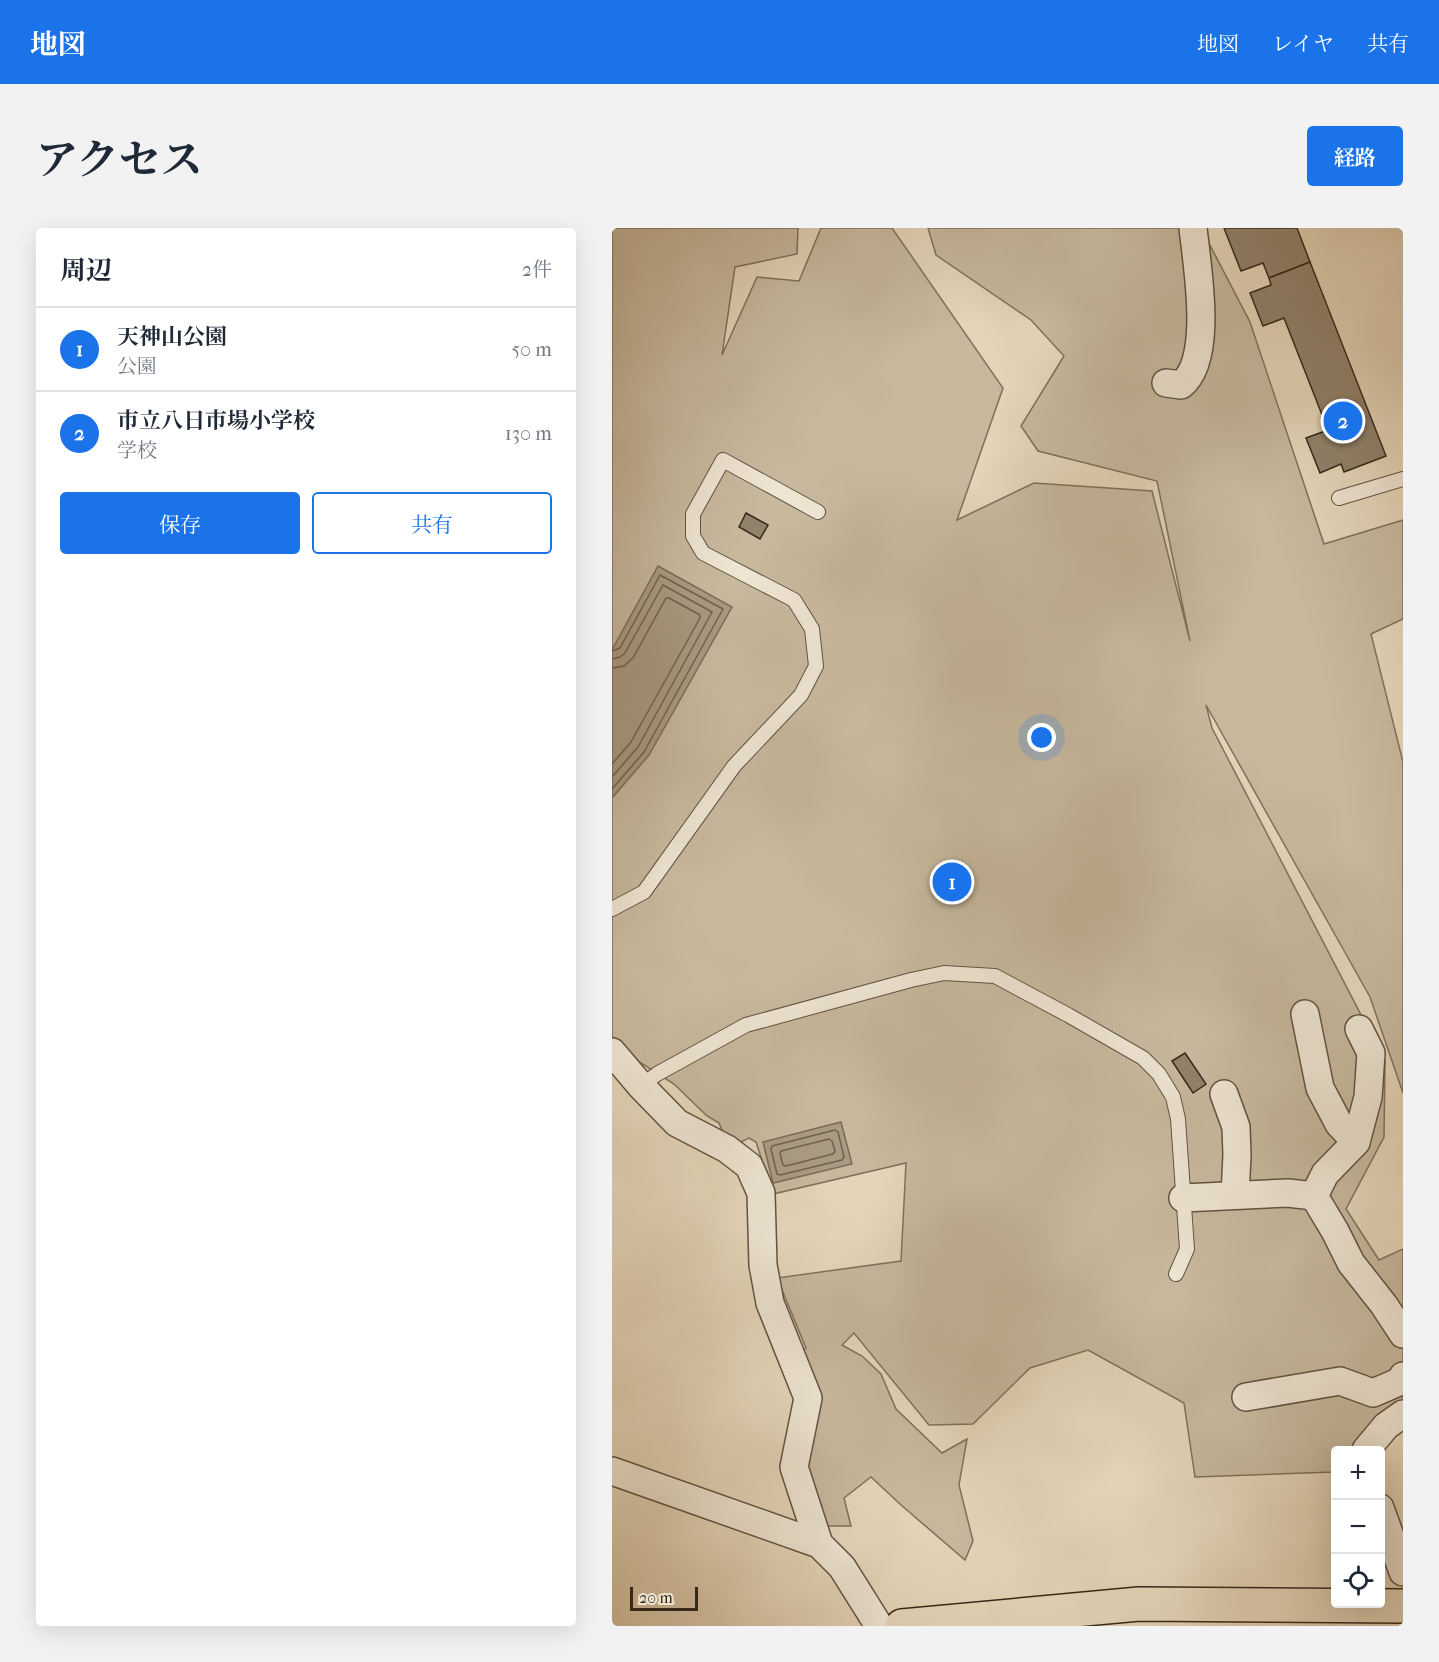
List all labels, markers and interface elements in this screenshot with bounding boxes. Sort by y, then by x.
text: 地図 [30,28,86,61]
text: 地図 [1197,32,1239,56]
text: レイヤ [1272,32,1334,56]
text: 共有 [1367,32,1409,56]
button: 経路 [1307,126,1403,186]
text: アクセス [36,136,203,185]
text: 周辺 [60,255,112,286]
text: 2件 [522,258,552,281]
text: 天神山公園 [117,324,227,350]
text: 1 [76,338,83,361]
text: 50 m [511,338,552,361]
text: 公園 [117,355,157,378]
pin: 2 [1324,398,1362,444]
text: 市立八日市場小学校 [117,408,315,434]
text: 2 [74,422,85,445]
text: 130 m [505,422,552,445]
text: 学校 [117,439,157,462]
button: 保存 [60,492,300,554]
button: 共有 [312,492,552,554]
your location [1027,723,1056,752]
pin: 1 [932,860,972,904]
map controls [1331,1446,1385,1608]
button: + [1331,1446,1385,1500]
button: − [1331,1500,1385,1554]
button: locate [1331,1554,1385,1608]
scale bar [630,1584,698,1612]
text: 20 m [639,1588,673,1607]

